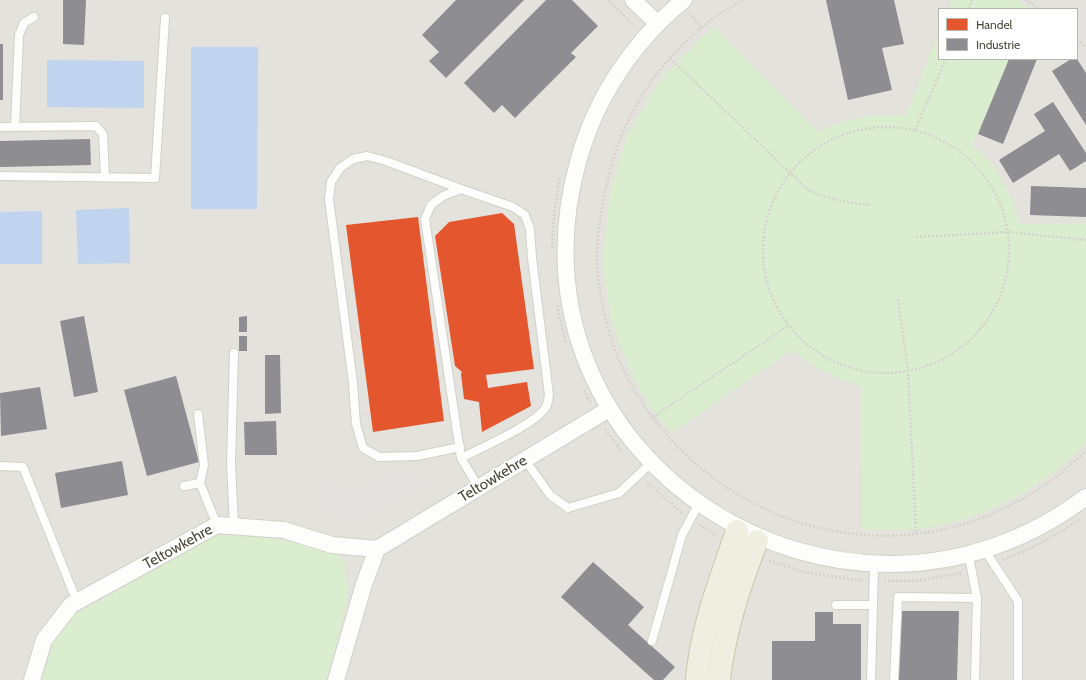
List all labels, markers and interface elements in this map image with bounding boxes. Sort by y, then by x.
legend [938,8,1078,60]
text: Handel [976,17,1012,32]
text: Industrie [976,37,1020,52]
street label: Teltowkehre [456,452,530,506]
street label: Teltowkehre [140,521,216,573]

